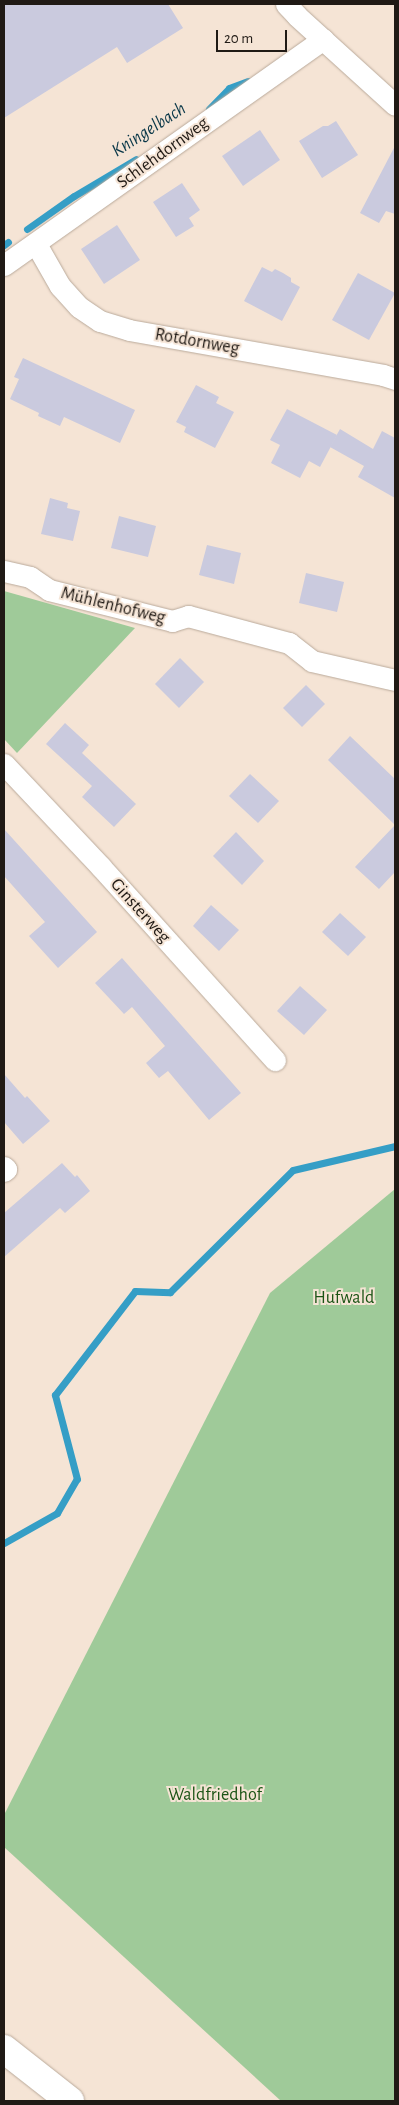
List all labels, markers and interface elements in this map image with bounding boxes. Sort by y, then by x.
scale bar [219,20,290,52]
text: 20 m [224,31,253,46]
water label: Kningelbach [108,98,190,162]
street label: Schlehdornweg [113,113,213,193]
street label: Rotdornweg [153,324,241,360]
street label: Mühlenhofweg [59,583,167,629]
street label: Ginsterweg [105,874,175,948]
park label: Hufwald [314,1287,374,1309]
park label: Waldfriedhof [168,1784,262,1806]

